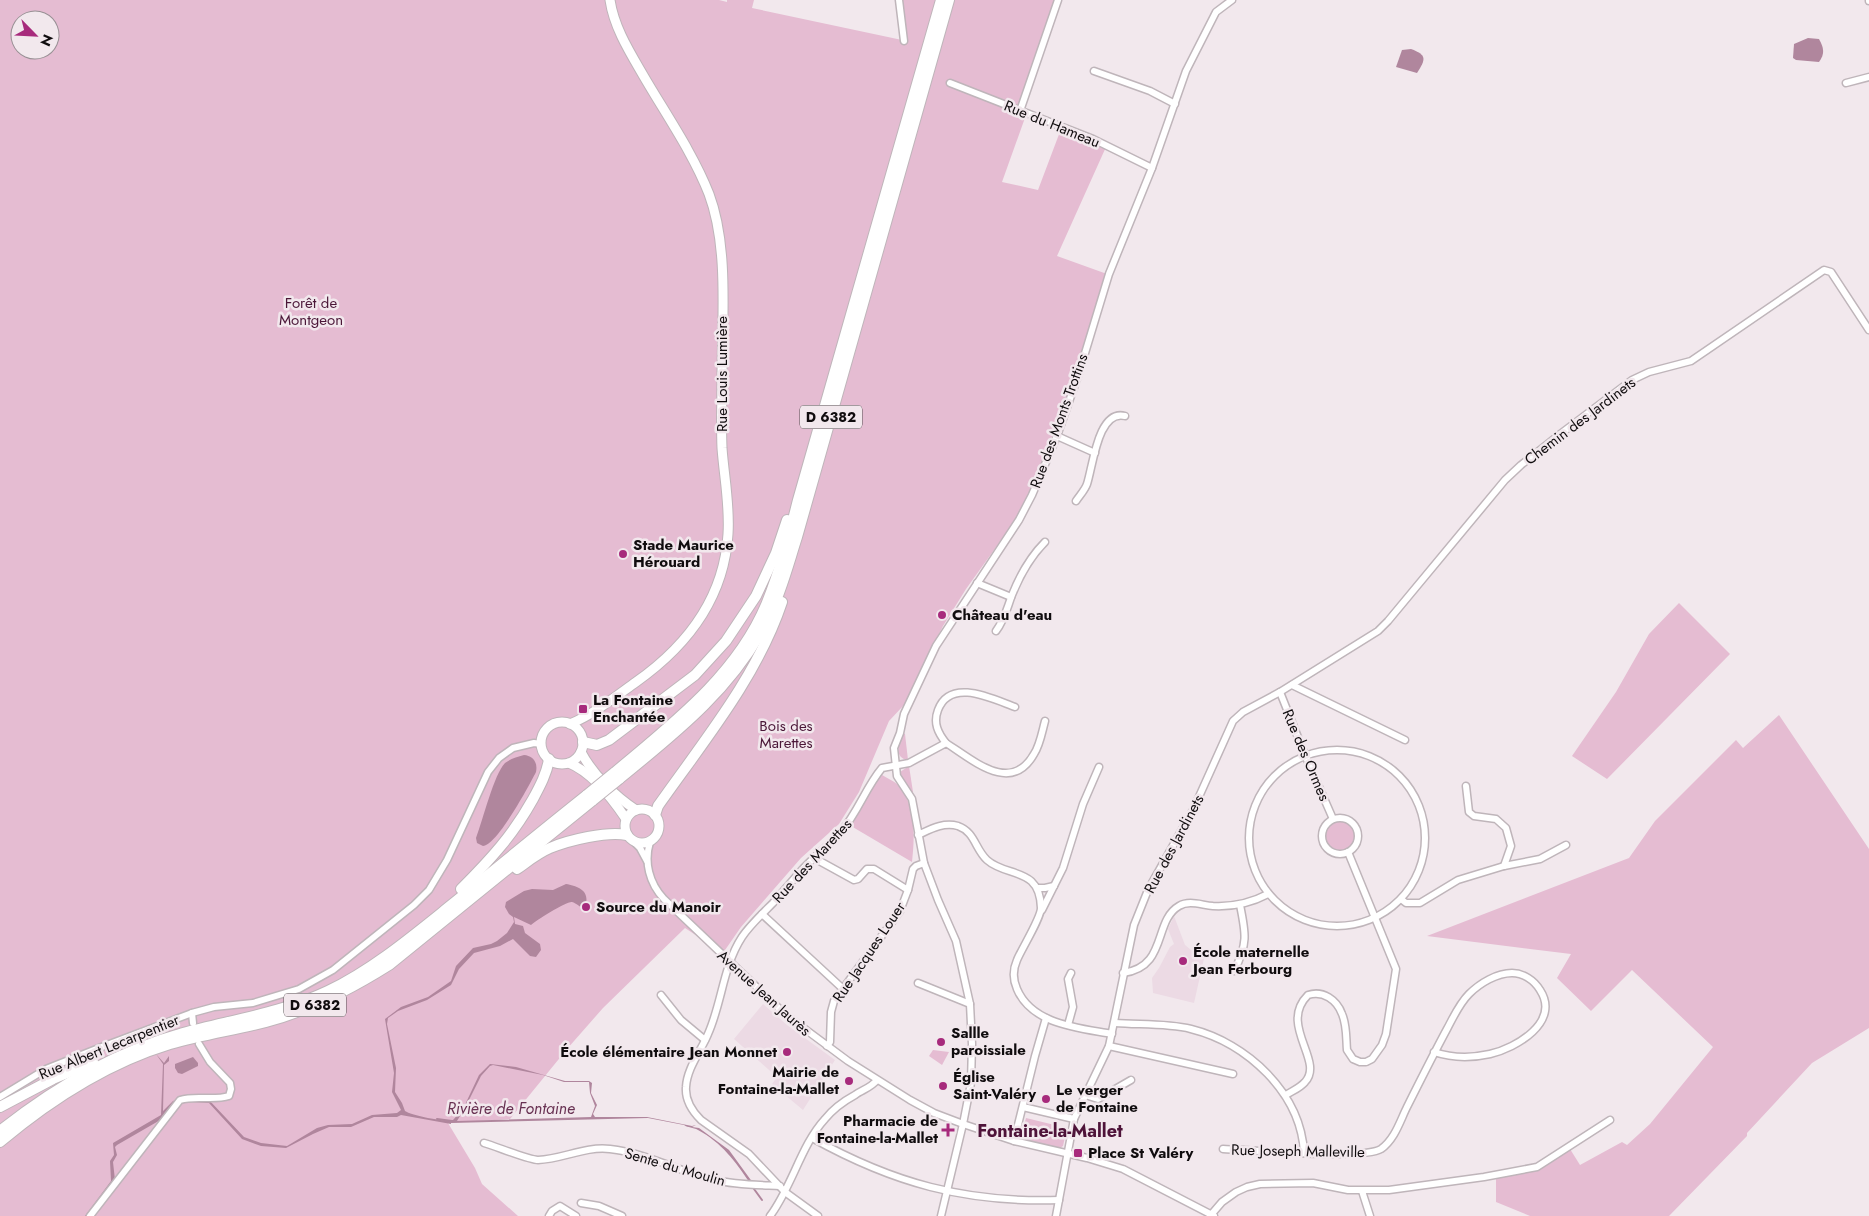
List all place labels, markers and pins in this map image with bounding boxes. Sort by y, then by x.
place label: Stade Maurice Hérouard [633,534,734,573]
marker: Stade Maurice Hérouard [617,548,629,560]
place label: Château d'eau [952,604,1052,626]
marker: Château d'eau [936,609,948,621]
place label: La Fontaine Enchantée [593,689,673,728]
marker: La Fontaine Enchantée [577,703,589,715]
place label: Source du Manoir [596,896,722,918]
marker: Source du Manoir [580,901,592,913]
place label: École maternelle Jean Ferbourg [1190,941,1310,980]
marker: École maternelle Jean Ferbourg [1177,955,1189,967]
place label: Sallle paroissiale [951,1022,1026,1061]
marker: Sallle paroissiale [935,1036,947,1048]
place label: École élémentaire Jean Monnet [560,1041,777,1063]
marker: École élémentaire Jean Monnet [781,1046,793,1058]
place label: Mairie de Fontaine-la-Mallet [718,1061,839,1100]
place label: Église Saint-Valéry [953,1066,1036,1105]
marker: Mairie de Fontaine-la-Mallet [843,1075,855,1087]
place label: Le verger de Fontaine [1056,1079,1138,1118]
marker: Église Saint-Valéry [937,1080,949,1092]
marker: Le verger de Fontaine [1040,1093,1052,1105]
place label: Pharmacie de Fontaine-la-Mallet [817,1110,938,1149]
marker: Pharmacie de Fontaine-la-Mallet [942,1124,954,1136]
place label: Place St Valéry [1088,1142,1194,1164]
marker: Place St Valéry [1072,1147,1084,1159]

